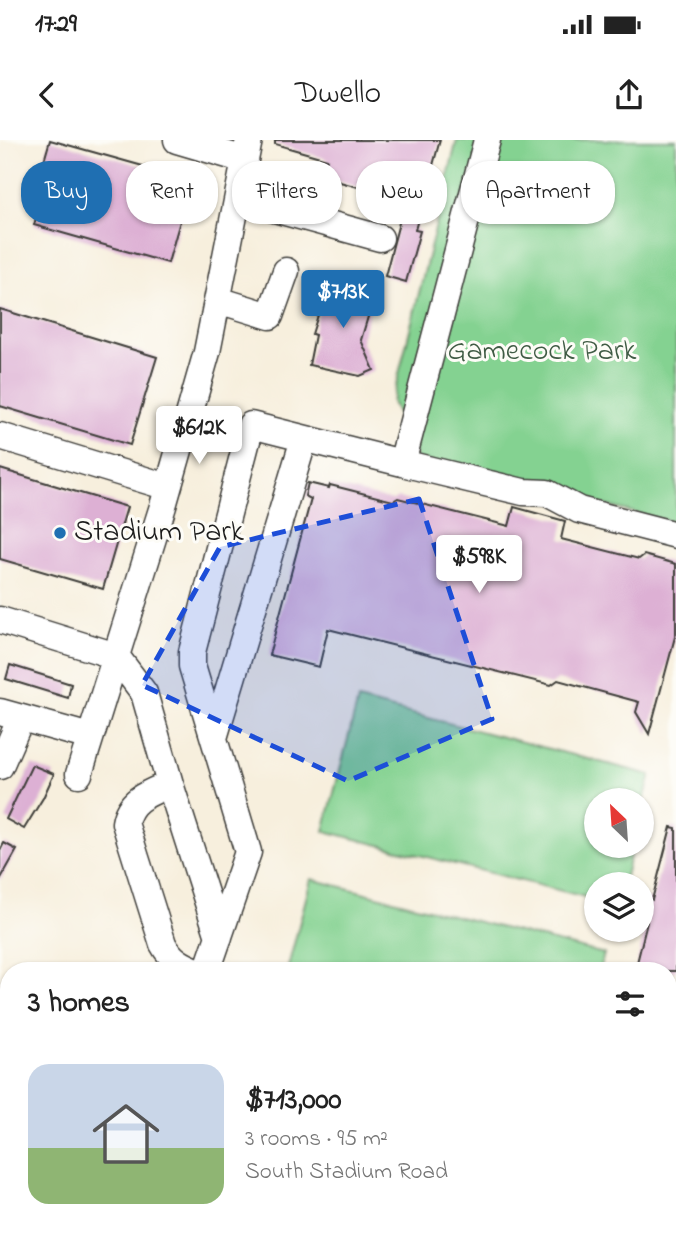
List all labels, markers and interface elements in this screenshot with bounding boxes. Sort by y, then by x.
text: 17:29 [35,6,77,44]
text: Dwello [295,71,381,118]
icon: back [28,76,66,114]
icon: share [610,76,648,114]
chip: Buy [21,161,112,224]
chip: Rent [126,161,218,224]
chip: Filters [232,161,342,224]
chip: New [356,161,447,224]
chip: Apartment [461,161,615,224]
pin: $713K [294,270,392,330]
text: $713K [317,276,369,309]
park label: Gamecock Park [448,330,637,374]
pin: $612K [150,406,248,466]
text: $612K [172,412,226,445]
place label: Stadium Park [74,511,245,555]
marker: Stadium Park [52,525,68,541]
pin: $598K [430,536,528,595]
text: $598K [452,541,506,574]
north arrow [584,788,654,858]
map controls [584,788,654,942]
button: layers [584,872,654,942]
text: 3 homes [28,982,130,1026]
icon: filters [611,985,649,1023]
text: $713,000 [245,1079,341,1123]
icon: home [84,1092,168,1176]
text: 3 rooms · 95 m² [245,1123,388,1156]
text: South Stadium Road [245,1156,448,1189]

